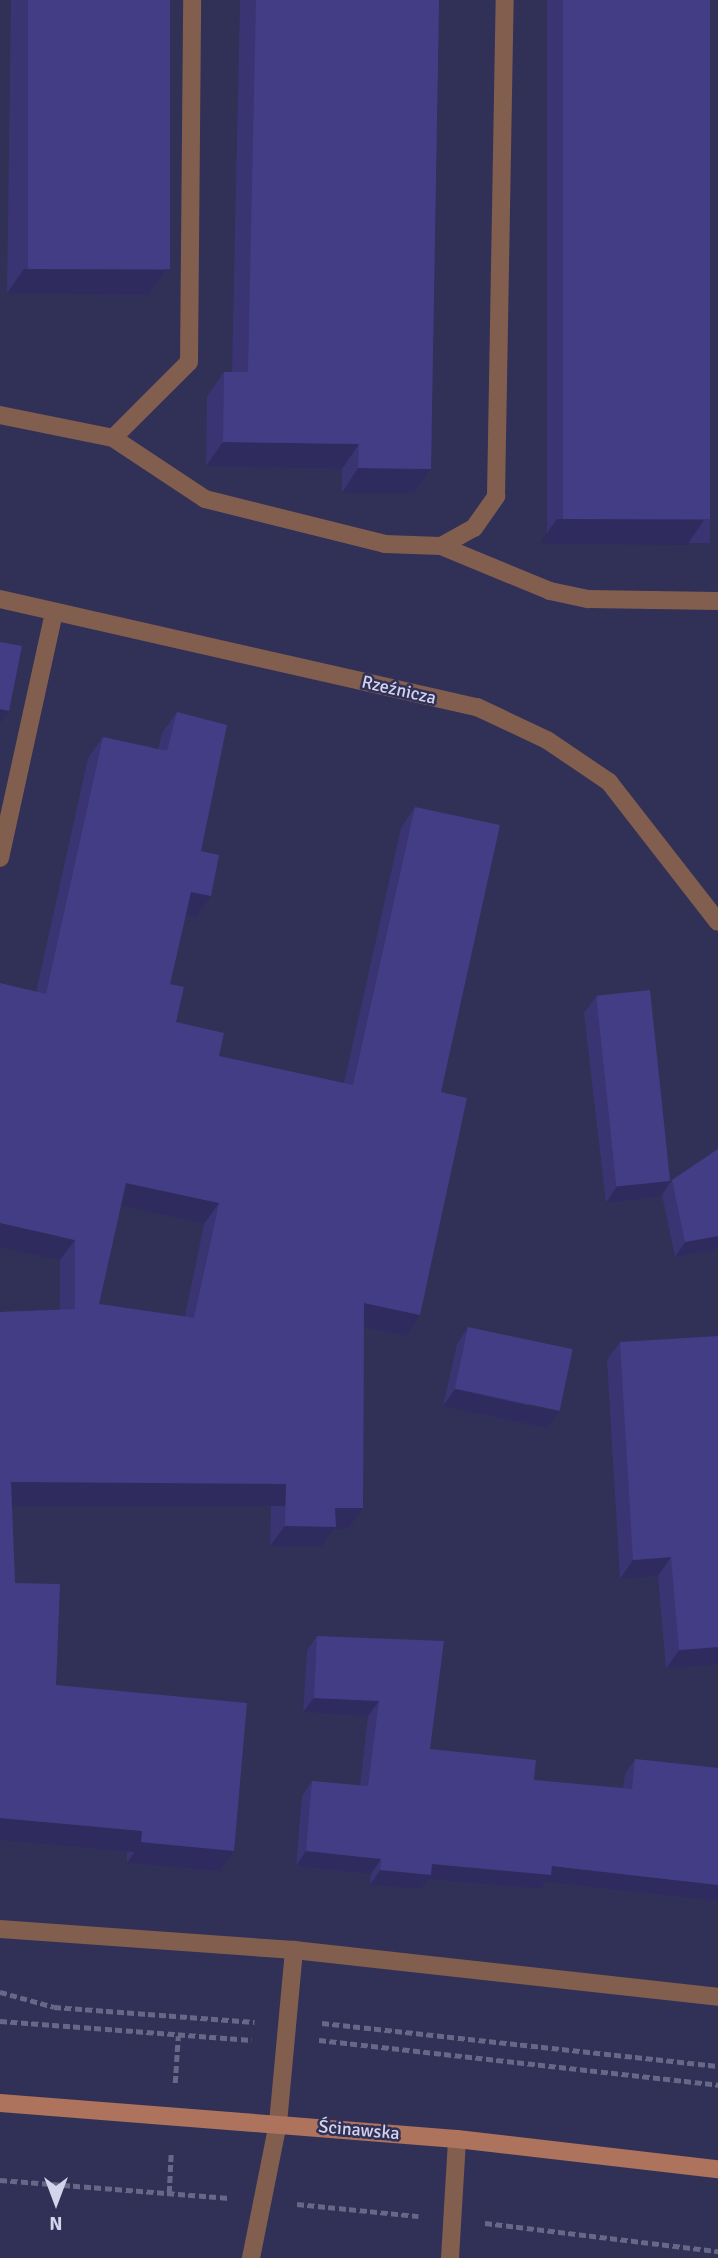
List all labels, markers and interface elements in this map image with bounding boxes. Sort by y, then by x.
street label: Rzeźnicza [360,671,438,709]
street label: Ścinawska [318,2116,400,2144]
north arrow [21,2167,91,2237]
text: N [49,2211,63,2235]

